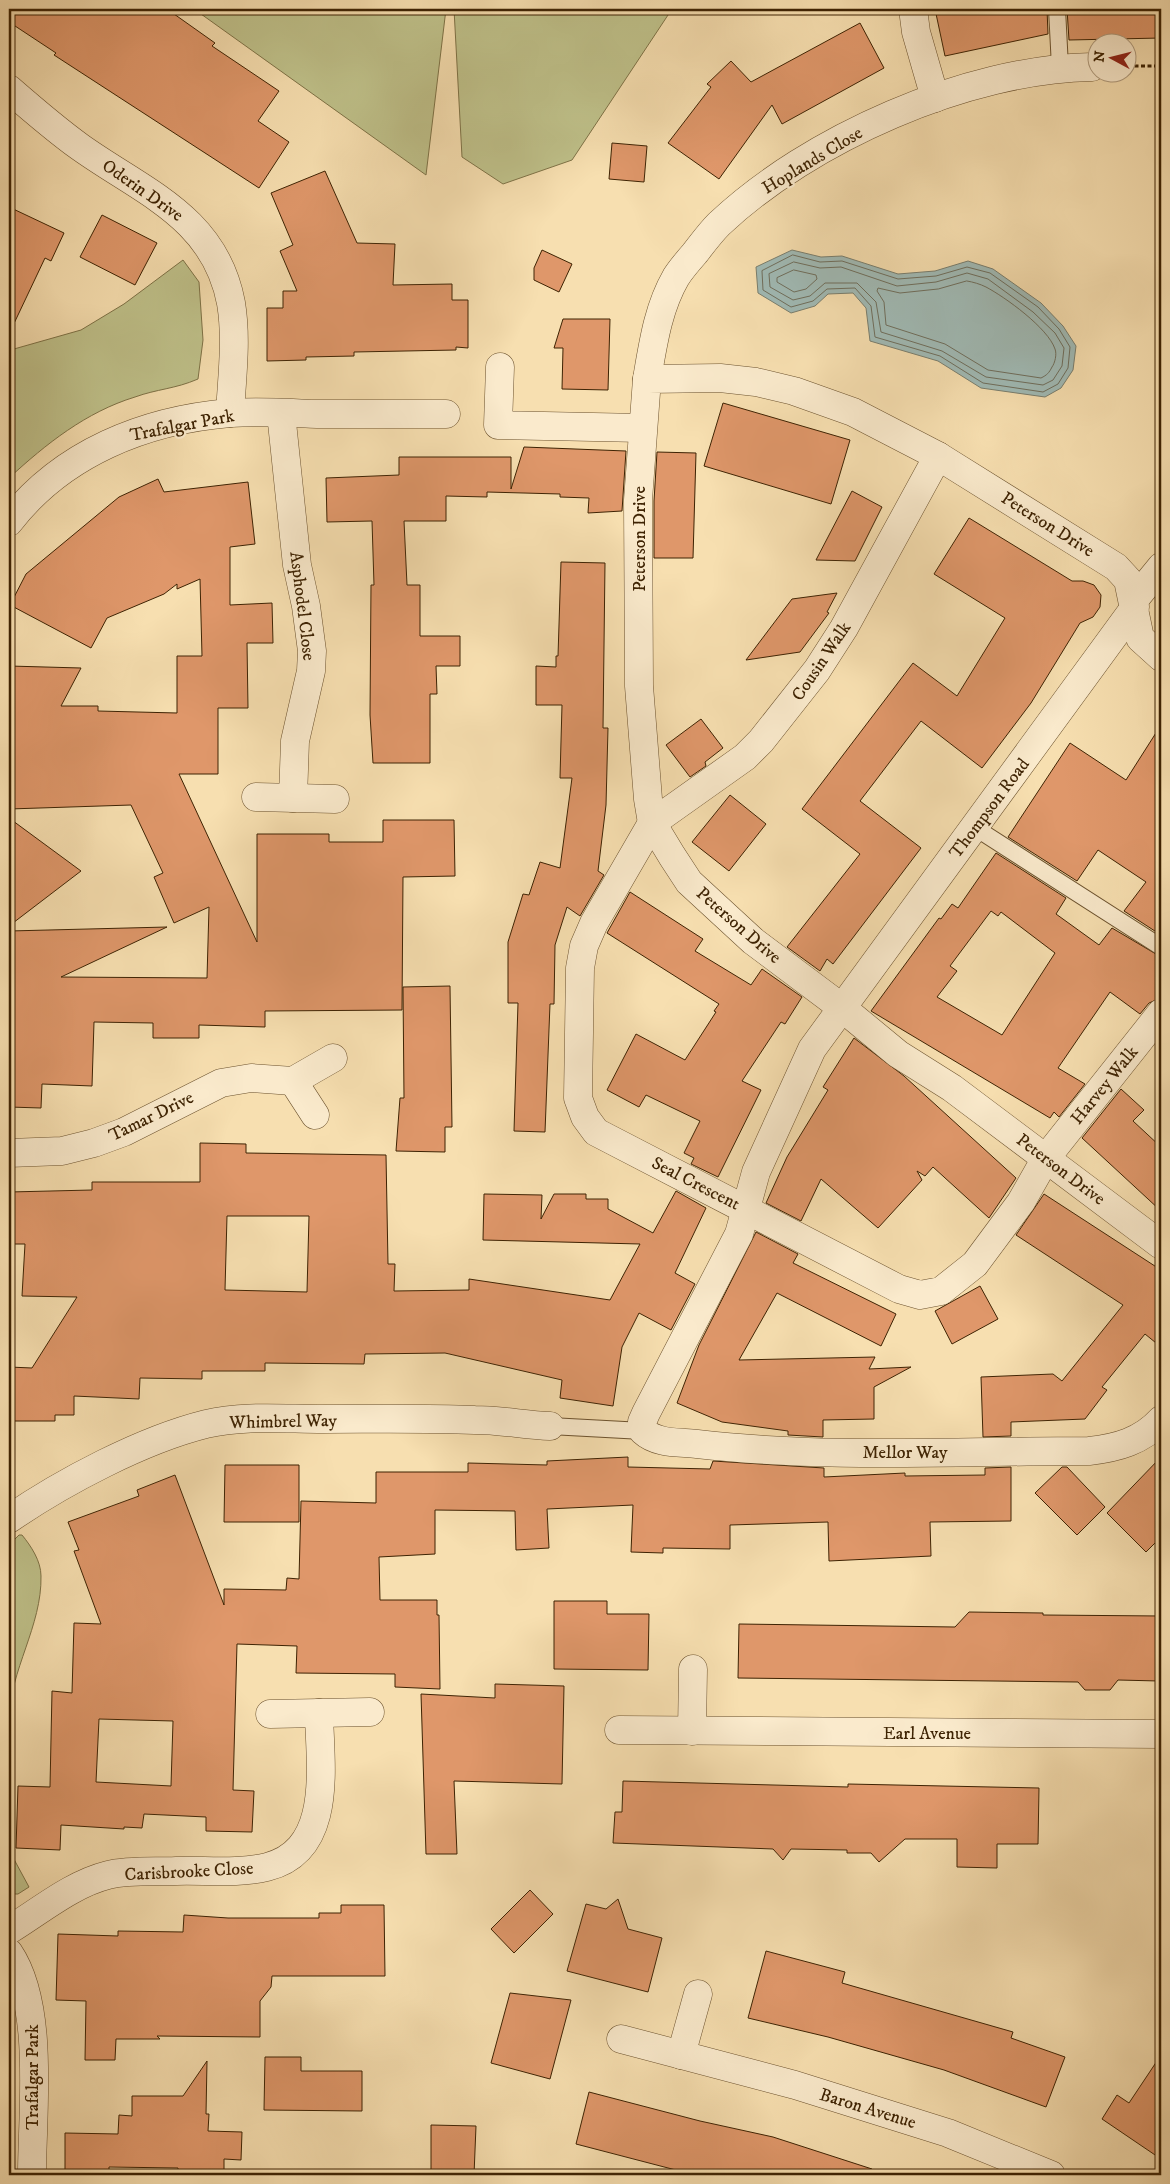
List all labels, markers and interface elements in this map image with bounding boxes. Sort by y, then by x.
north arrow [1088,32,1138,82]
text: N [1090,49,1110,63]
street label: Hoplands Close [758,122,867,199]
street label: Oderin Drive [98,155,187,227]
street label: Trafalgar Park [128,405,236,447]
street label: Peterson Drive [629,486,651,592]
street label: Peterson Drive [997,488,1098,562]
street label: Asphodel Close [284,550,320,662]
street label: Cousin Walk [787,618,856,705]
street label: Thompson Road [945,754,1035,863]
street label: Peterson Drive [691,883,785,969]
street label: Harvey Walk [1066,1042,1143,1129]
street label: Tamar Drive [106,1087,197,1147]
street label: Peterson Drive [1012,1129,1109,1210]
street label: Seal Crescent [648,1152,744,1216]
street label: Whimbrel Way [228,1410,338,1434]
street label: Mellor Way [862,1442,948,1464]
street label: Earl Avenue [883,1723,971,1745]
street label: Carisbrooke Close [124,1858,254,1886]
street label: Trafalgar Park [22,2024,44,2130]
street label: Baron Avenue [817,2084,919,2134]

